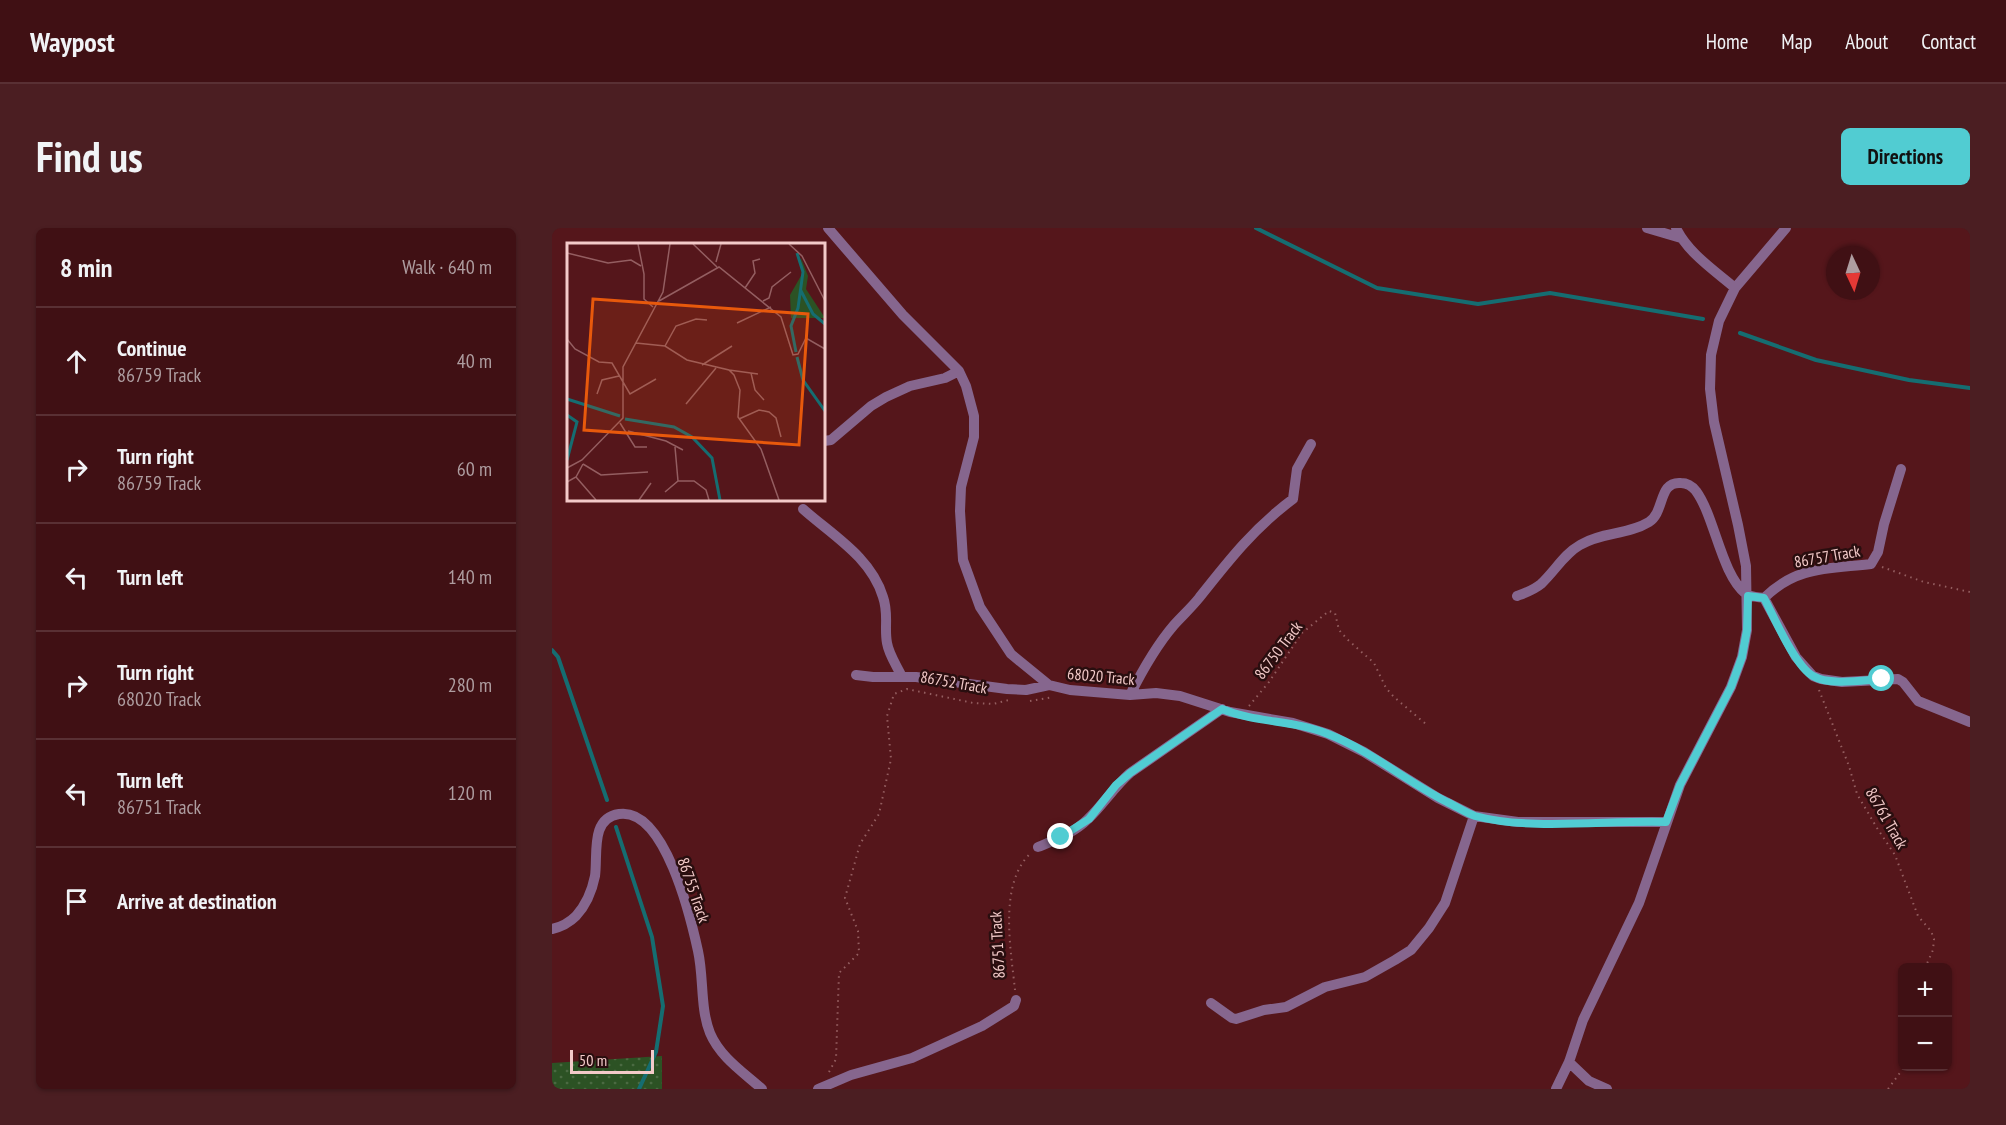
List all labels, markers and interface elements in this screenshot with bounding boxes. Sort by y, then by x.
text: Waypost [30,23,115,60]
text: Home [1706,28,1748,55]
text: Map [1781,28,1812,55]
text: About [1845,28,1888,55]
text: Contact [1921,28,1976,55]
button: Directions [1841,128,1970,185]
text: Find us [36,129,143,184]
inset map [567,243,825,501]
north arrow [1826,246,1880,300]
text: 8 min [60,251,113,284]
text: Walk · 640 m [402,254,492,280]
text: Continue [117,334,187,362]
icon: ahead [60,345,93,378]
text: 40 m [457,348,492,374]
text: 86759 Track [117,362,201,388]
text: Turn right [117,442,194,470]
icon: right [60,453,93,486]
text: 60 m [457,456,492,482]
text: 86759 Track [117,470,201,496]
street label: 86757 Track [1792,540,1862,572]
icon: left [60,561,93,594]
text: Turn left [117,563,183,591]
text: 140 m [448,564,492,590]
street label: 86750 Track [1250,616,1307,683]
text: Turn right [117,658,194,686]
street label: 68020 Track [1067,663,1136,689]
route start [1868,665,1894,691]
street label: 86752 Track [919,666,990,698]
icon: right [60,669,93,702]
text: 280 m [448,672,492,698]
text: 68020 Track [117,686,201,712]
text: Turn left [117,766,183,794]
icon: left [60,777,93,810]
text: 120 m [448,780,492,806]
street label: 86761 Track [1861,784,1913,853]
text: 86751 Track [117,794,201,820]
route end [1047,823,1073,849]
street label: 86755 Track [674,855,715,926]
icon: arrive [60,885,93,918]
text: Arrive at destination [117,887,277,915]
street label: 86751 Track [985,910,1009,979]
map controls [1898,963,1952,1071]
button: + [1898,963,1952,1017]
button: − [1898,1017,1952,1071]
scale bar [570,1047,654,1074]
text: 50 m [579,1050,607,1070]

